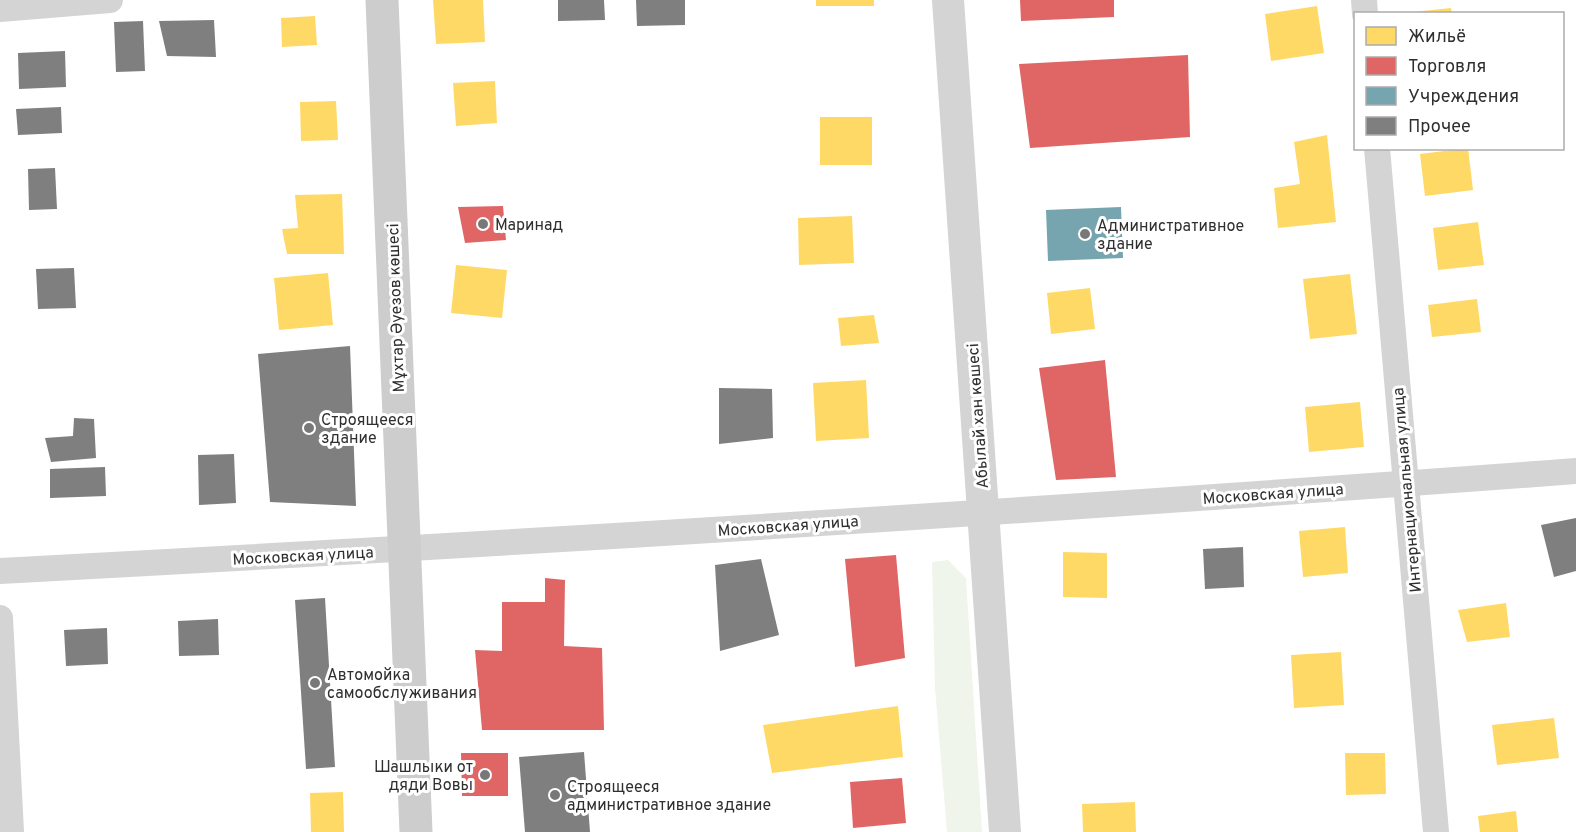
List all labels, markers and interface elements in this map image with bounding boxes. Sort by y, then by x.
legend [1354,12,1564,150]
text: Жильё [1408,26,1466,49]
text: Торговля [1408,56,1486,79]
text: Учреждения [1408,86,1519,109]
text: Прочее [1408,116,1471,139]
place label: Маринад [495,216,563,236]
marker: Маринад [476,217,490,231]
place label: Административное здание [1097,217,1244,255]
street label: Мұхтар Әуезов көшесі [384,223,410,393]
marker: Административное здание [1078,227,1092,241]
street label: Абылай хан көшесі [964,342,994,489]
street label: Интернациональная улица [1389,386,1427,593]
place label: Строящееся здание [321,411,414,449]
marker: Строящееся здание [302,421,316,435]
street label: Московская улица [1202,480,1344,510]
street label: Московская улица [717,512,859,542]
street label: Московская улица [232,543,374,571]
place label: Автомойка самообслуживания [327,666,477,704]
marker: Автомойка самообслуживания [308,676,322,690]
place label: Шашлыки от дяди Вовы [374,758,473,796]
marker: Шашлыки от дяди Вовы [478,768,492,782]
place label: Строящееся административное здание [567,778,771,816]
marker: Строящееся административное здание [548,788,562,802]

